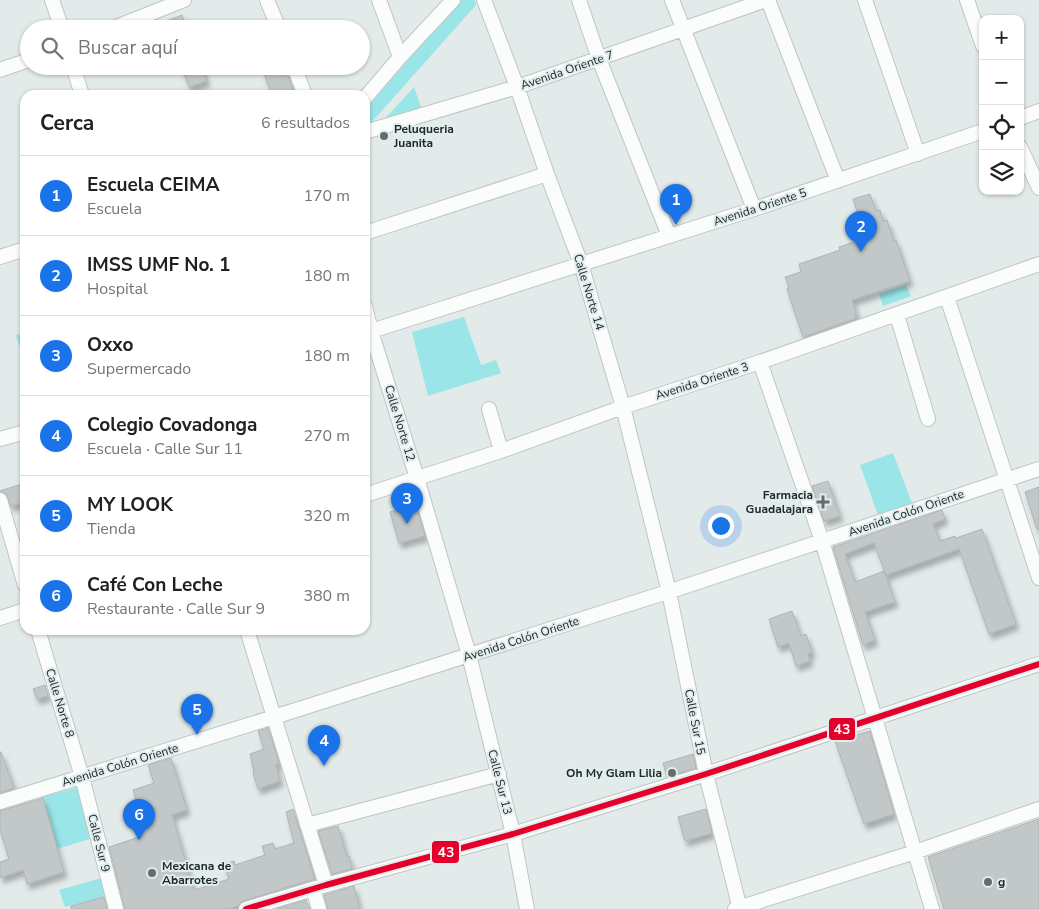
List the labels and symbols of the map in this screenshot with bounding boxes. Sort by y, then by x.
street label: Avenida Oriente 7 [518,47,616,93]
place label: Peluqueria Juanita [393,121,454,151]
marker: Peluqueria Juanita [378,130,390,142]
pin: 1 [660,184,692,225]
street label: Avenida Oriente 5 [711,184,809,230]
pin: 2 [845,211,877,252]
street label: Calle Norte 14 [570,252,608,332]
street label: Avenida Oriente 3 [653,358,751,404]
street label: Calle Norte 12 [381,383,419,463]
pin: 3 [391,483,423,524]
street label: Avenida Colón Oriente [846,486,966,540]
place label: Farmacia Guadalajara [746,487,813,517]
marker: Farmacia Guadalajara [817,496,829,508]
your location [708,513,734,539]
street label: Avenida Colón Oriente [461,613,581,665]
street label: Calle Norte 8 [42,666,78,740]
street label: Calle Sur 15 [681,688,709,756]
pin: 5 [181,694,213,735]
line badge: 43 [828,717,856,741]
text: 43 [834,720,850,739]
pin: 4 [308,725,340,766]
street label: Avenida Colón Oriente [60,740,180,790]
street label: Calle Sur 13 [484,748,516,816]
place label: Oh My Glam Lilia [566,765,662,781]
marker: Oh My Glam Lilia [666,767,678,779]
pin: 6 [123,799,155,840]
street label: Calle Sur 9 [84,812,114,874]
line badge: 43 [431,840,460,864]
text: 43 [438,843,454,862]
place label: Mexicana de Abarrotes [162,858,232,888]
marker: Mexicana de Abarrotes [146,867,158,879]
place label: g [998,874,1005,890]
marker: g [982,876,994,888]

